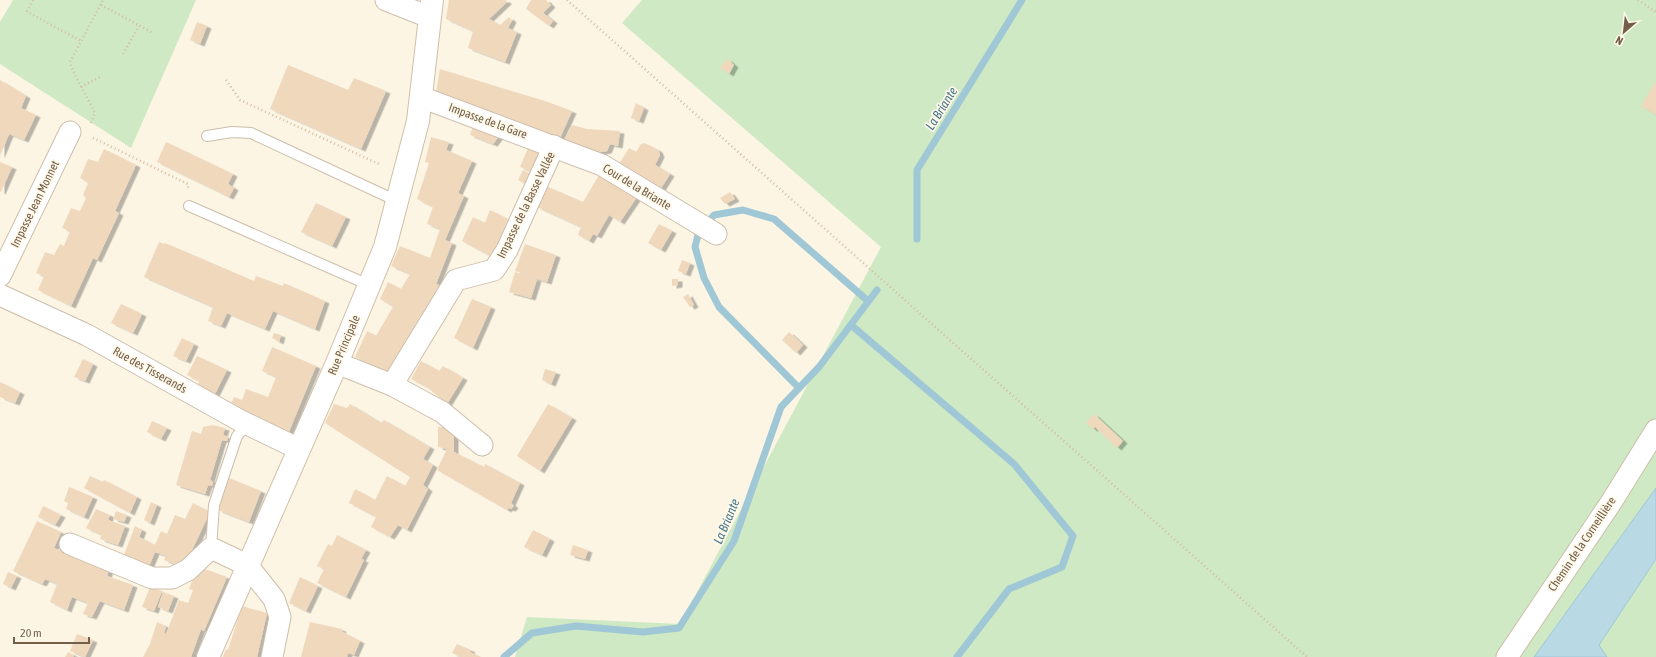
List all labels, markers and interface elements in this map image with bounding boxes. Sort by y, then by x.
north arrow [1604,12,1644,52]
text: N [1614,34,1625,48]
water label: La Briante [922,84,960,132]
street label: Impasse de la Gare [447,100,529,142]
street label: Impasse de la Basse Vallée [494,149,558,261]
street label: Impasse Jean Monnet [8,158,62,250]
street label: Cour de la Briante [600,161,674,213]
street label: Rue Principale [325,313,363,377]
street label: Rue des Tisserands [111,344,189,396]
street label: Chemin de la Corneillière [1545,494,1619,594]
water label: La Briante [710,496,743,546]
scale bar [14,619,89,645]
text: 20 m [20,626,42,640]

